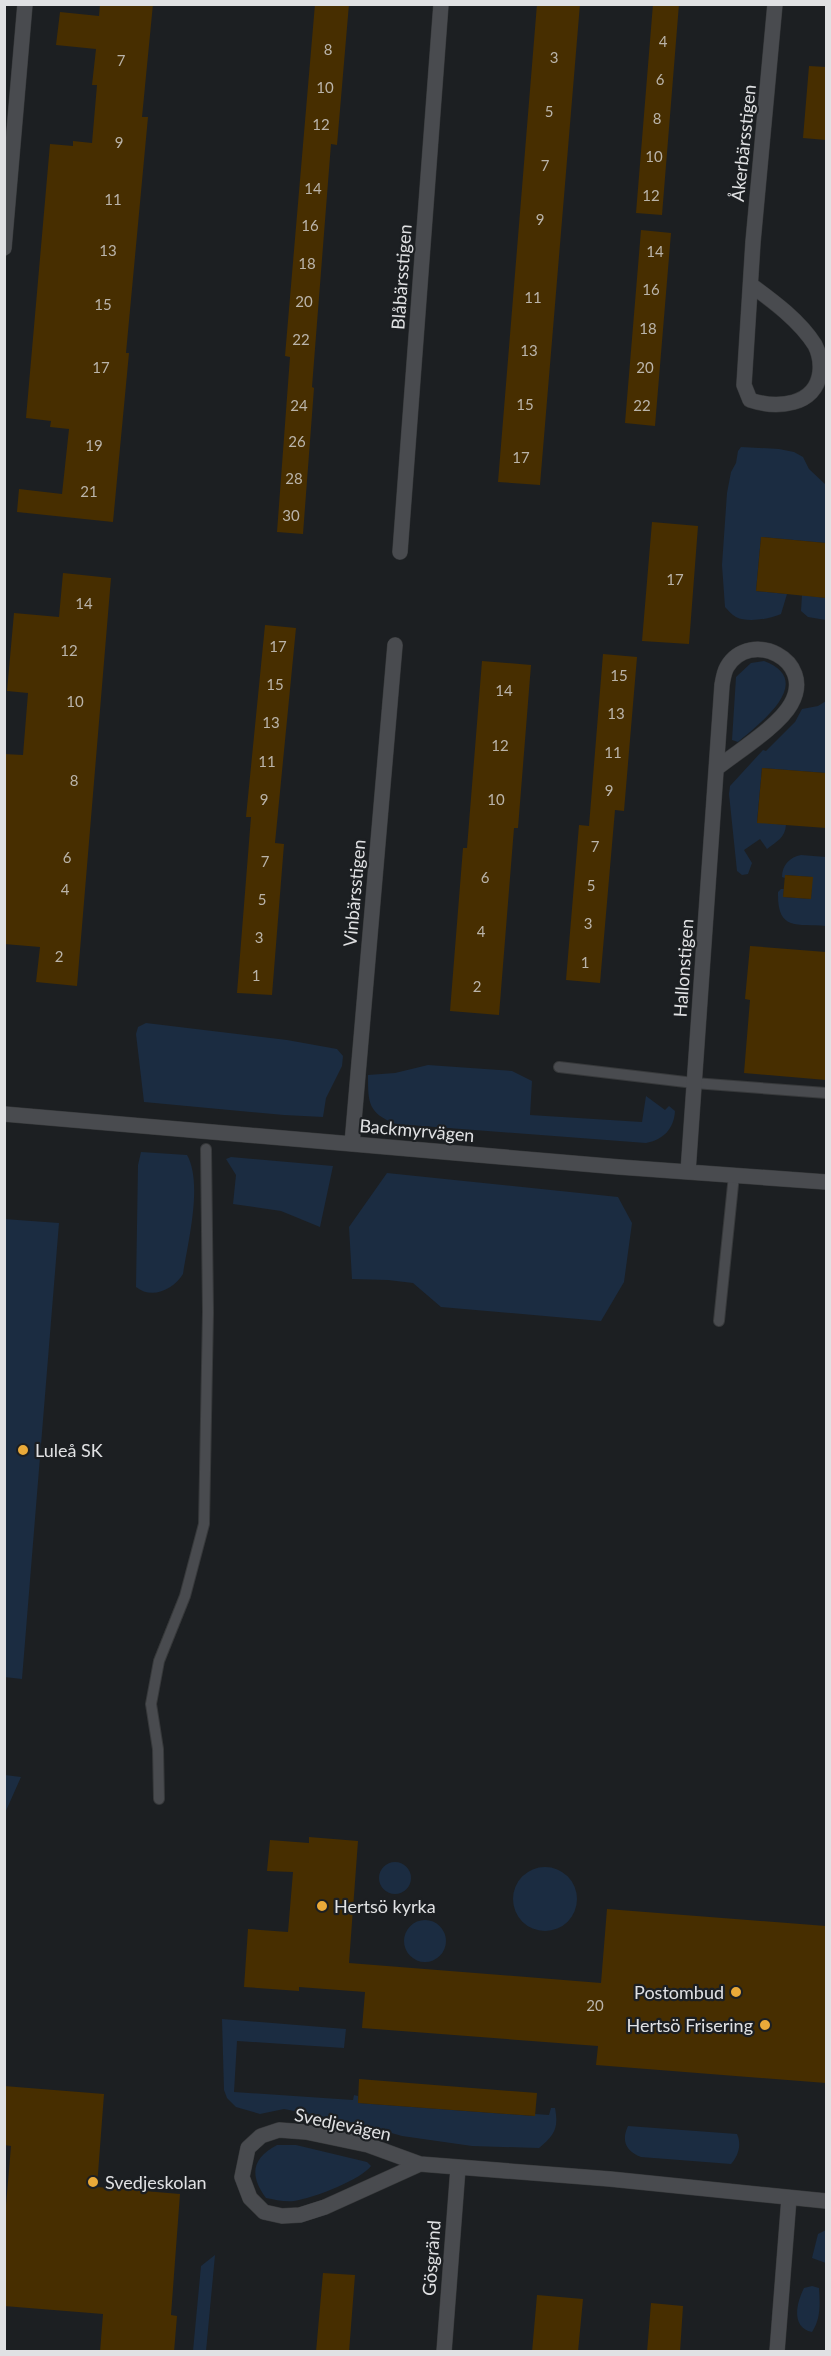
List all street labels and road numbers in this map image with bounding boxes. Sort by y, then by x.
street label: Åkerbärsstigen [726,83,760,203]
street label: Blåbärsstigen [386,224,416,330]
street label: Vinbärsstigen [338,838,370,948]
street label: Hallonstigen [669,918,697,1018]
street label: Backmyrvägen [359,1114,475,1146]
street label: Svedjevägen [293,2103,393,2145]
street label: Gösgränd [417,2219,445,2297]

